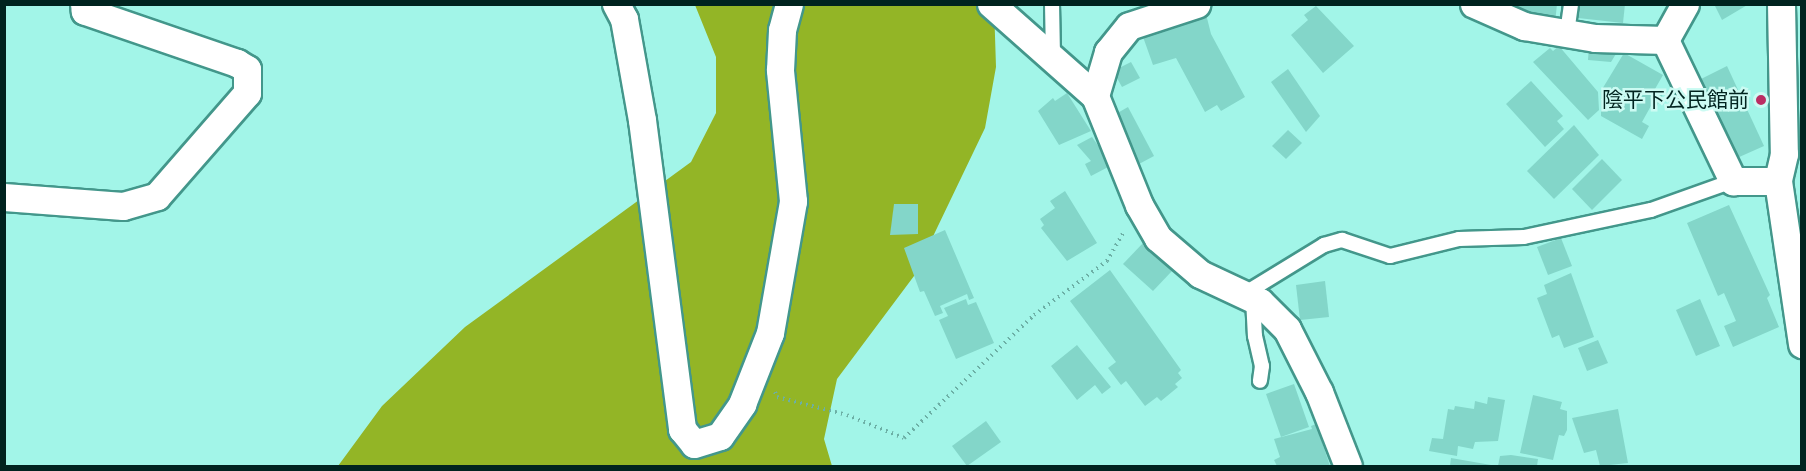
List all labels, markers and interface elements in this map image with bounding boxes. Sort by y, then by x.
place label: 陰平下公民館前 [1602,87,1749,113]
marker: 陰平下公民館前 [1754,93,1768,107]

